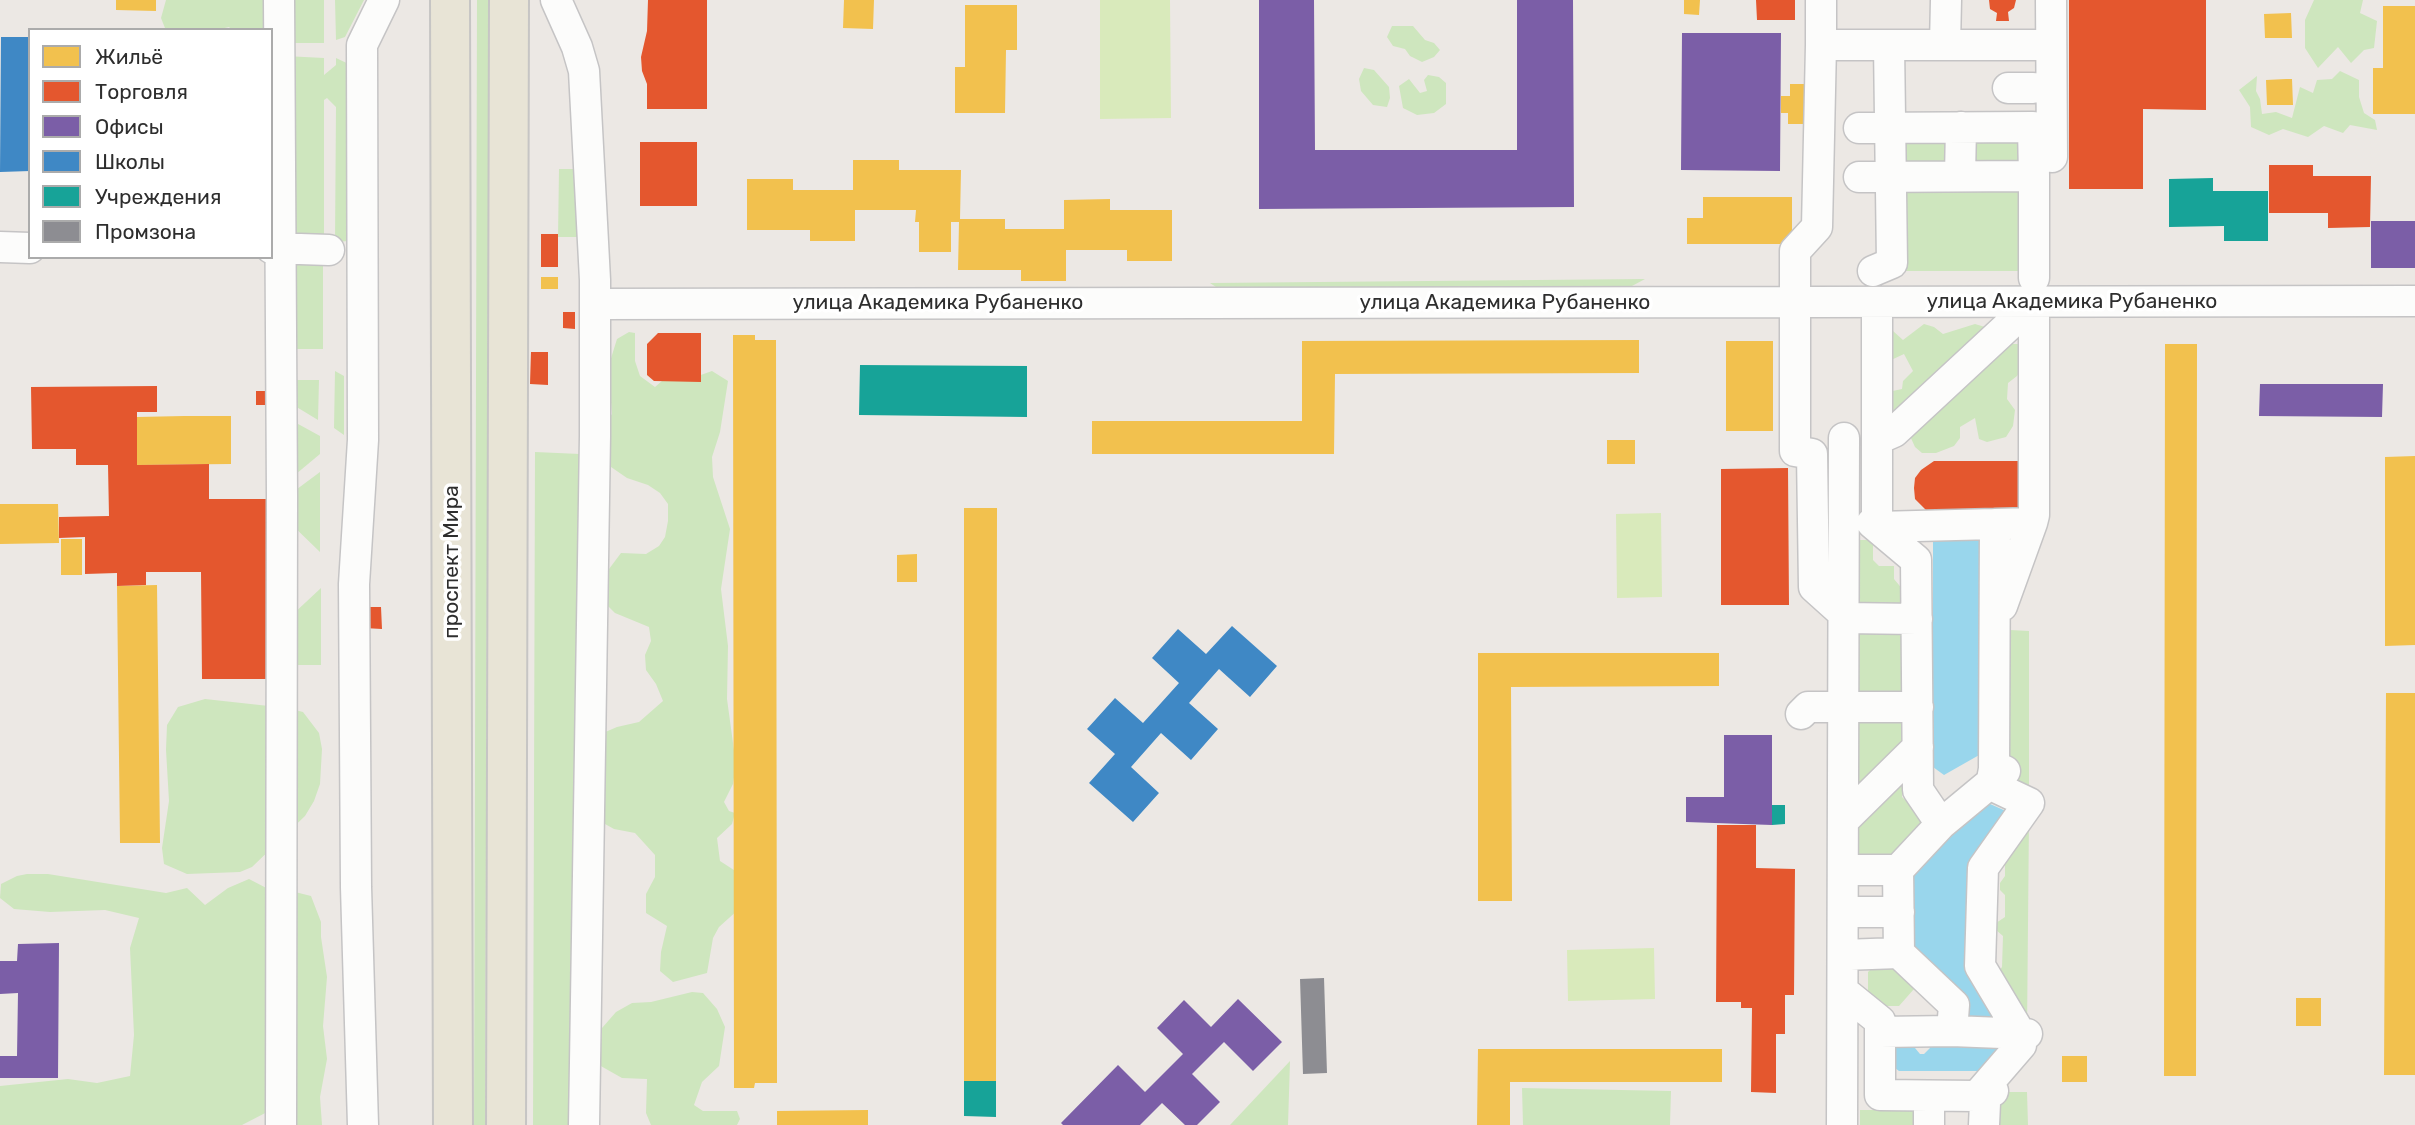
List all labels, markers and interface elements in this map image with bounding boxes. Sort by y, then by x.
legend [28,28,273,259]
text: Жильё [95,44,163,69]
text: Торговля [95,79,188,104]
text: Офисы [95,114,164,139]
text: Школы [95,149,165,174]
text: Учреждения [95,184,221,209]
text: Промзона [95,219,196,244]
street label: улица Академика Рубаненко [1927,289,2217,315]
street label: улица Академика Рубаненко [793,290,1083,316]
street label: улица Академика Рубаненко [1360,290,1650,316]
street label: проспект Мира [439,485,465,639]

